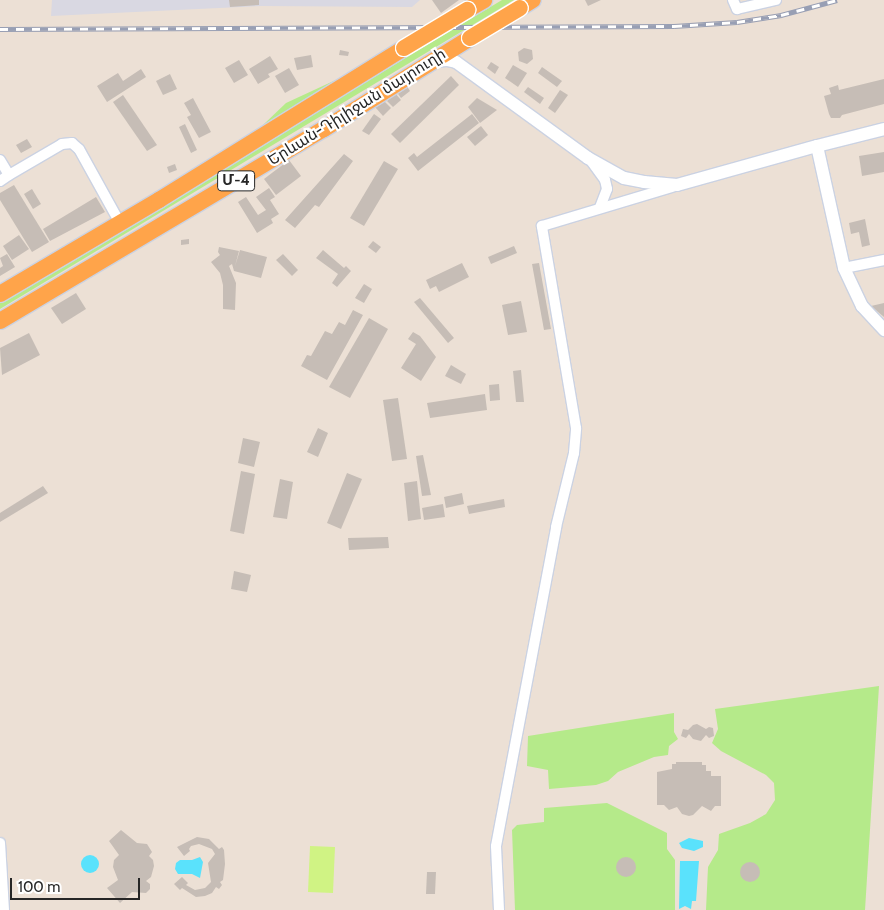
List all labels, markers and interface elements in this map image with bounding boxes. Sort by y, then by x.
street label: Երևան-Դիլիջան մայրուղի [264,44,450,170]
road number: Մ-4 [216,168,256,194]
scale bar [12,868,142,900]
text: 100 m [18,878,60,896]

